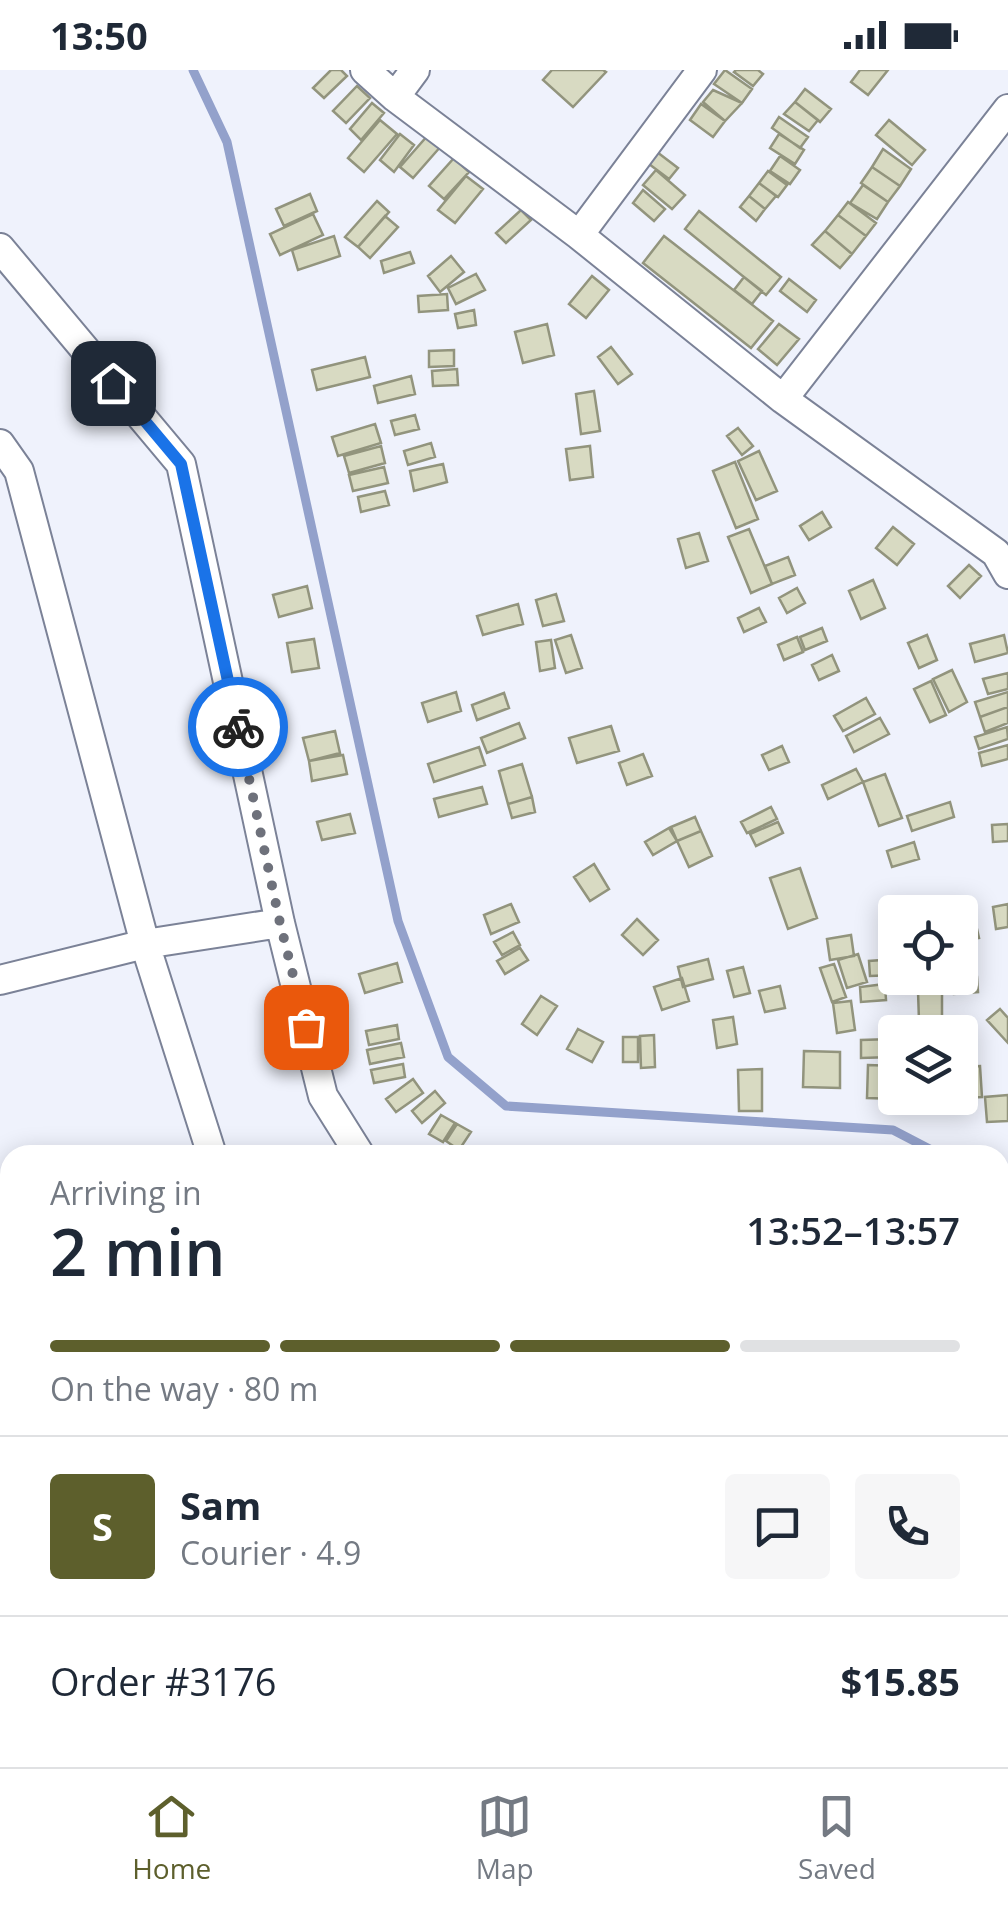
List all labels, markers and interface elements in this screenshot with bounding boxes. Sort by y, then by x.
text: 13:50 [50,9,148,61]
pin [71,341,156,426]
icon: home [86,356,141,411]
courier [188,677,288,777]
icon: bike [211,700,266,755]
map controls [878,895,978,1115]
button: locate [878,895,978,995]
pin [264,985,349,1070]
icon: bag [279,1000,334,1055]
button: layers [878,1015,978,1115]
text: Arriving in [50,1171,202,1214]
text: 13:52–13:57 [746,1204,960,1256]
text: 2 min [50,1207,225,1295]
text: On the way · 80 m [50,1367,318,1410]
button: chat [725,1474,830,1579]
button: phone [855,1474,960,1579]
text: Sam [180,1479,261,1531]
text: S [92,1500,113,1552]
text: Courier · 4.9 [180,1531,361,1574]
text: Order #3176 [50,1655,277,1707]
text: $15.85 [841,1655,960,1707]
tab: Home [132,1789,211,1887]
tab: Map [476,1789,534,1887]
tab: Saved [798,1789,876,1887]

